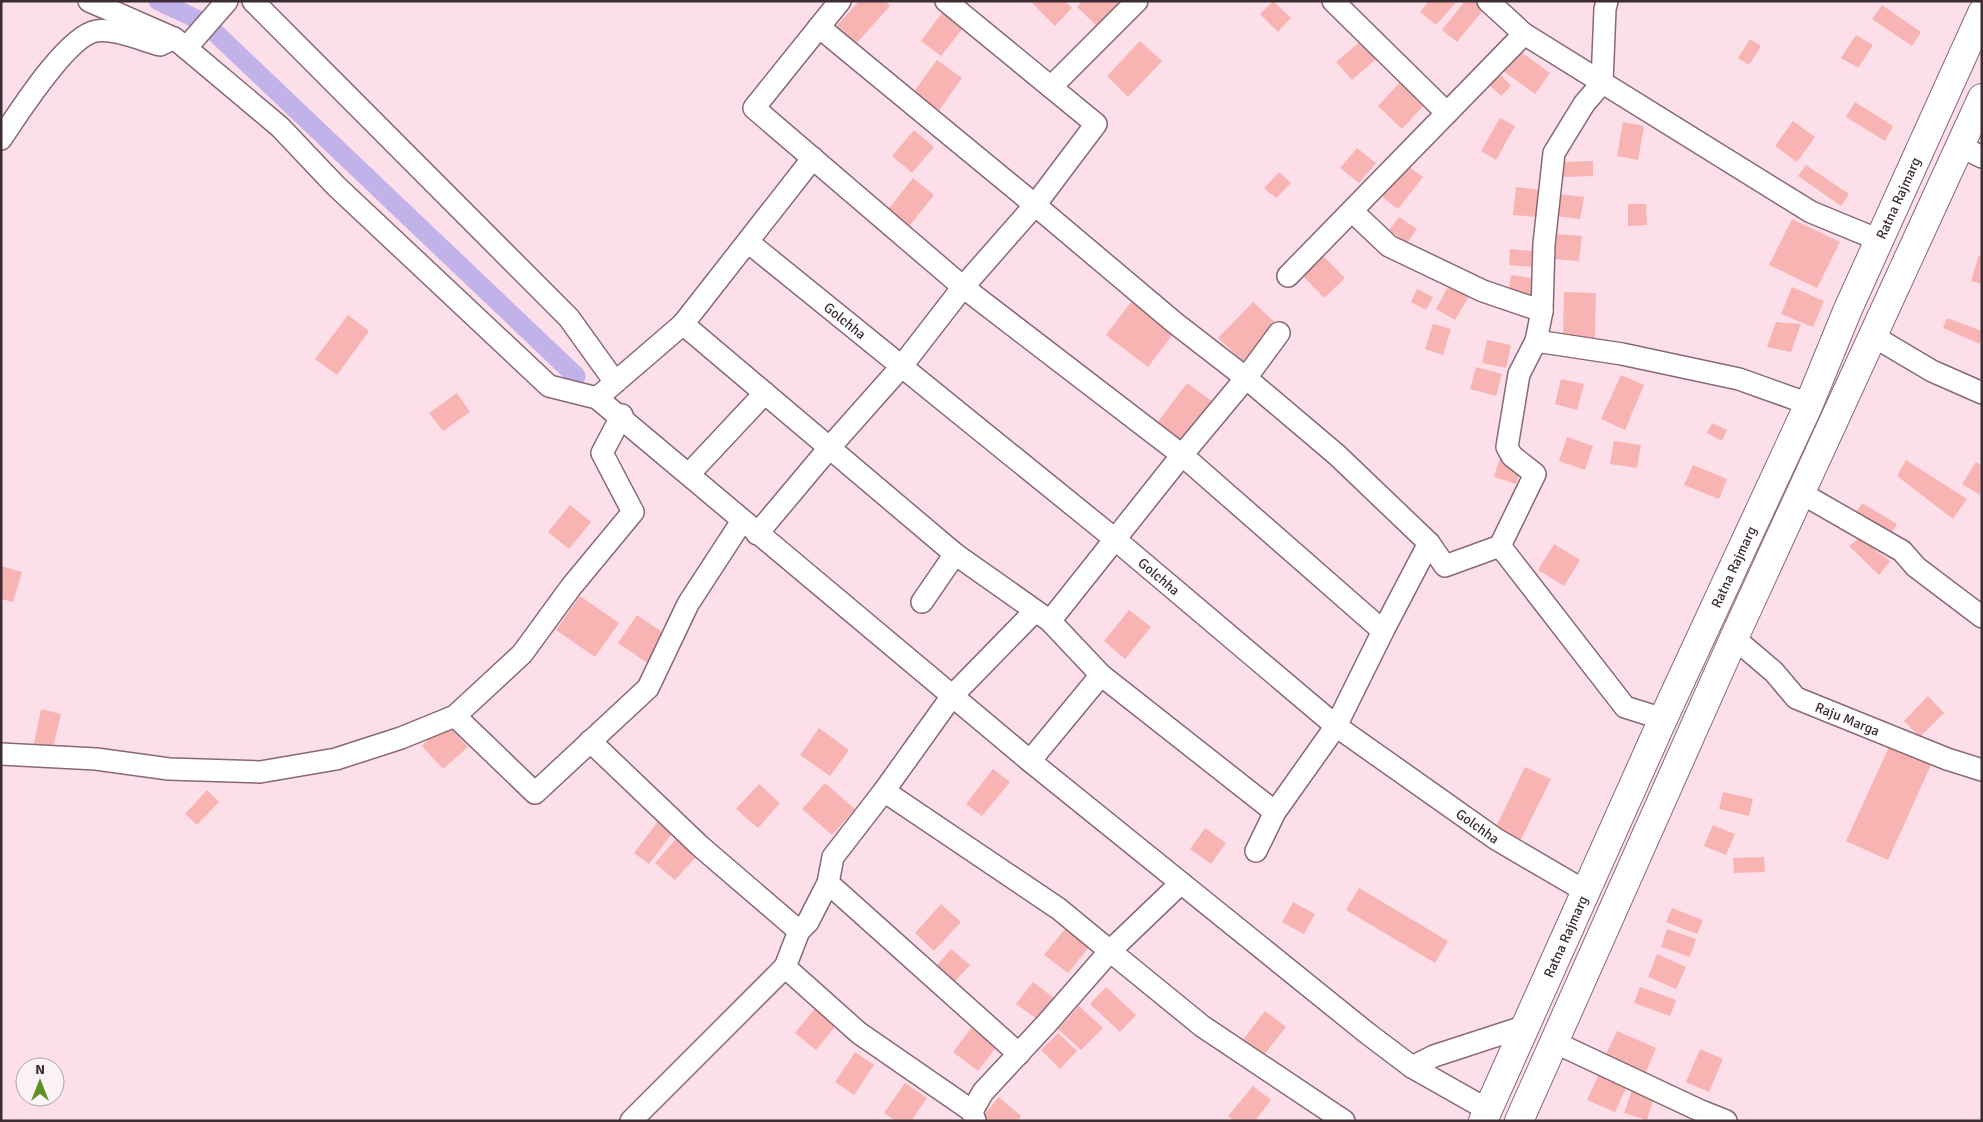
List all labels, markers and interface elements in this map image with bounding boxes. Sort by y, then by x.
street label: Ratna Rajmarg [1872,155,1924,242]
street label: Golchha [821,299,870,343]
street label: Ratna Rajmarg [1707,523,1760,611]
street label: Golchha [1135,554,1183,599]
street label: Raju Marga [1813,698,1882,739]
street label: Golchha [1453,805,1503,847]
street label: Ratna Rajmarg [1540,893,1591,980]
north arrow [15,1057,65,1107]
text: N [35,1061,45,1078]

